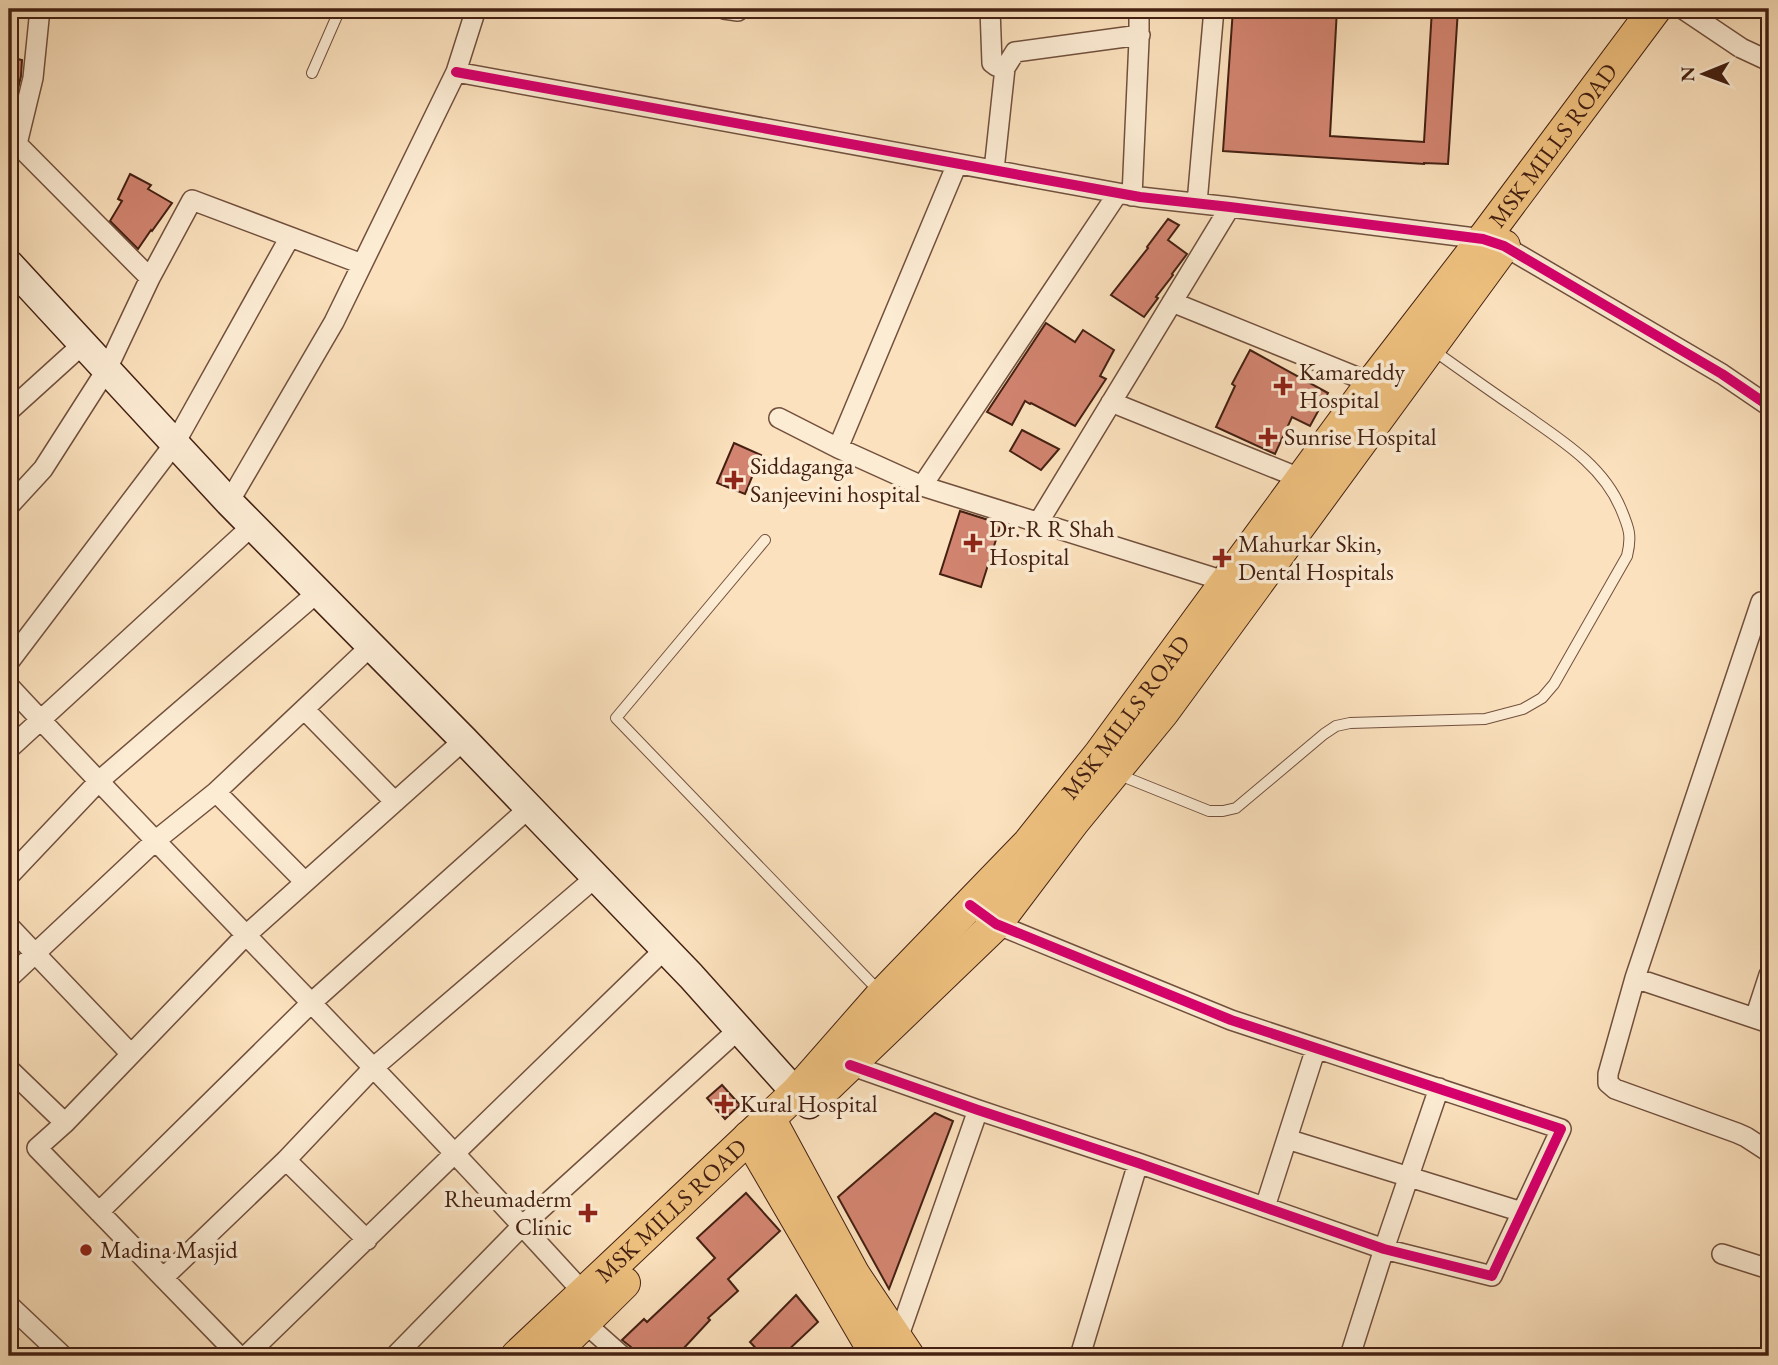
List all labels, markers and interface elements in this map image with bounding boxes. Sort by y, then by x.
north arrow [1670,38,1740,108]
street label: MSK MILLS ROAD [1481,57,1624,233]
text: N [1675,66,1700,82]
place label: Kamareddy Hospital [1299,356,1406,415]
marker: Kamareddy Hospital [1273,376,1293,396]
place label: Sunrise Hospital [1284,421,1437,452]
marker: Sunrise Hospital [1258,427,1278,447]
place label: Siddaganga Sanjeevini hospital [750,450,920,509]
marker: Siddaganga Sanjeevini hospital [724,470,744,490]
place label: Dr. R R Shah Hospital [989,513,1115,572]
place label: Mahurkar Skin, Dental Hospitals [1238,528,1394,587]
marker: Dr. R R Shah Hospital [963,533,983,553]
marker: Mahurkar Skin, Dental Hospitals [1212,548,1232,568]
street label: MSK MILLS ROAD [1054,629,1197,805]
place label: Kural Hospital [740,1088,878,1119]
marker: Kural Hospital [714,1094,734,1114]
street label: MSK MILLS ROAD [589,1131,753,1289]
place label: Rheumaderm Clinic [444,1183,572,1242]
marker: Rheumaderm Clinic [578,1203,598,1223]
place label: Madina Masjid [100,1234,239,1265]
marker: Madina Masjid [78,1242,94,1258]

